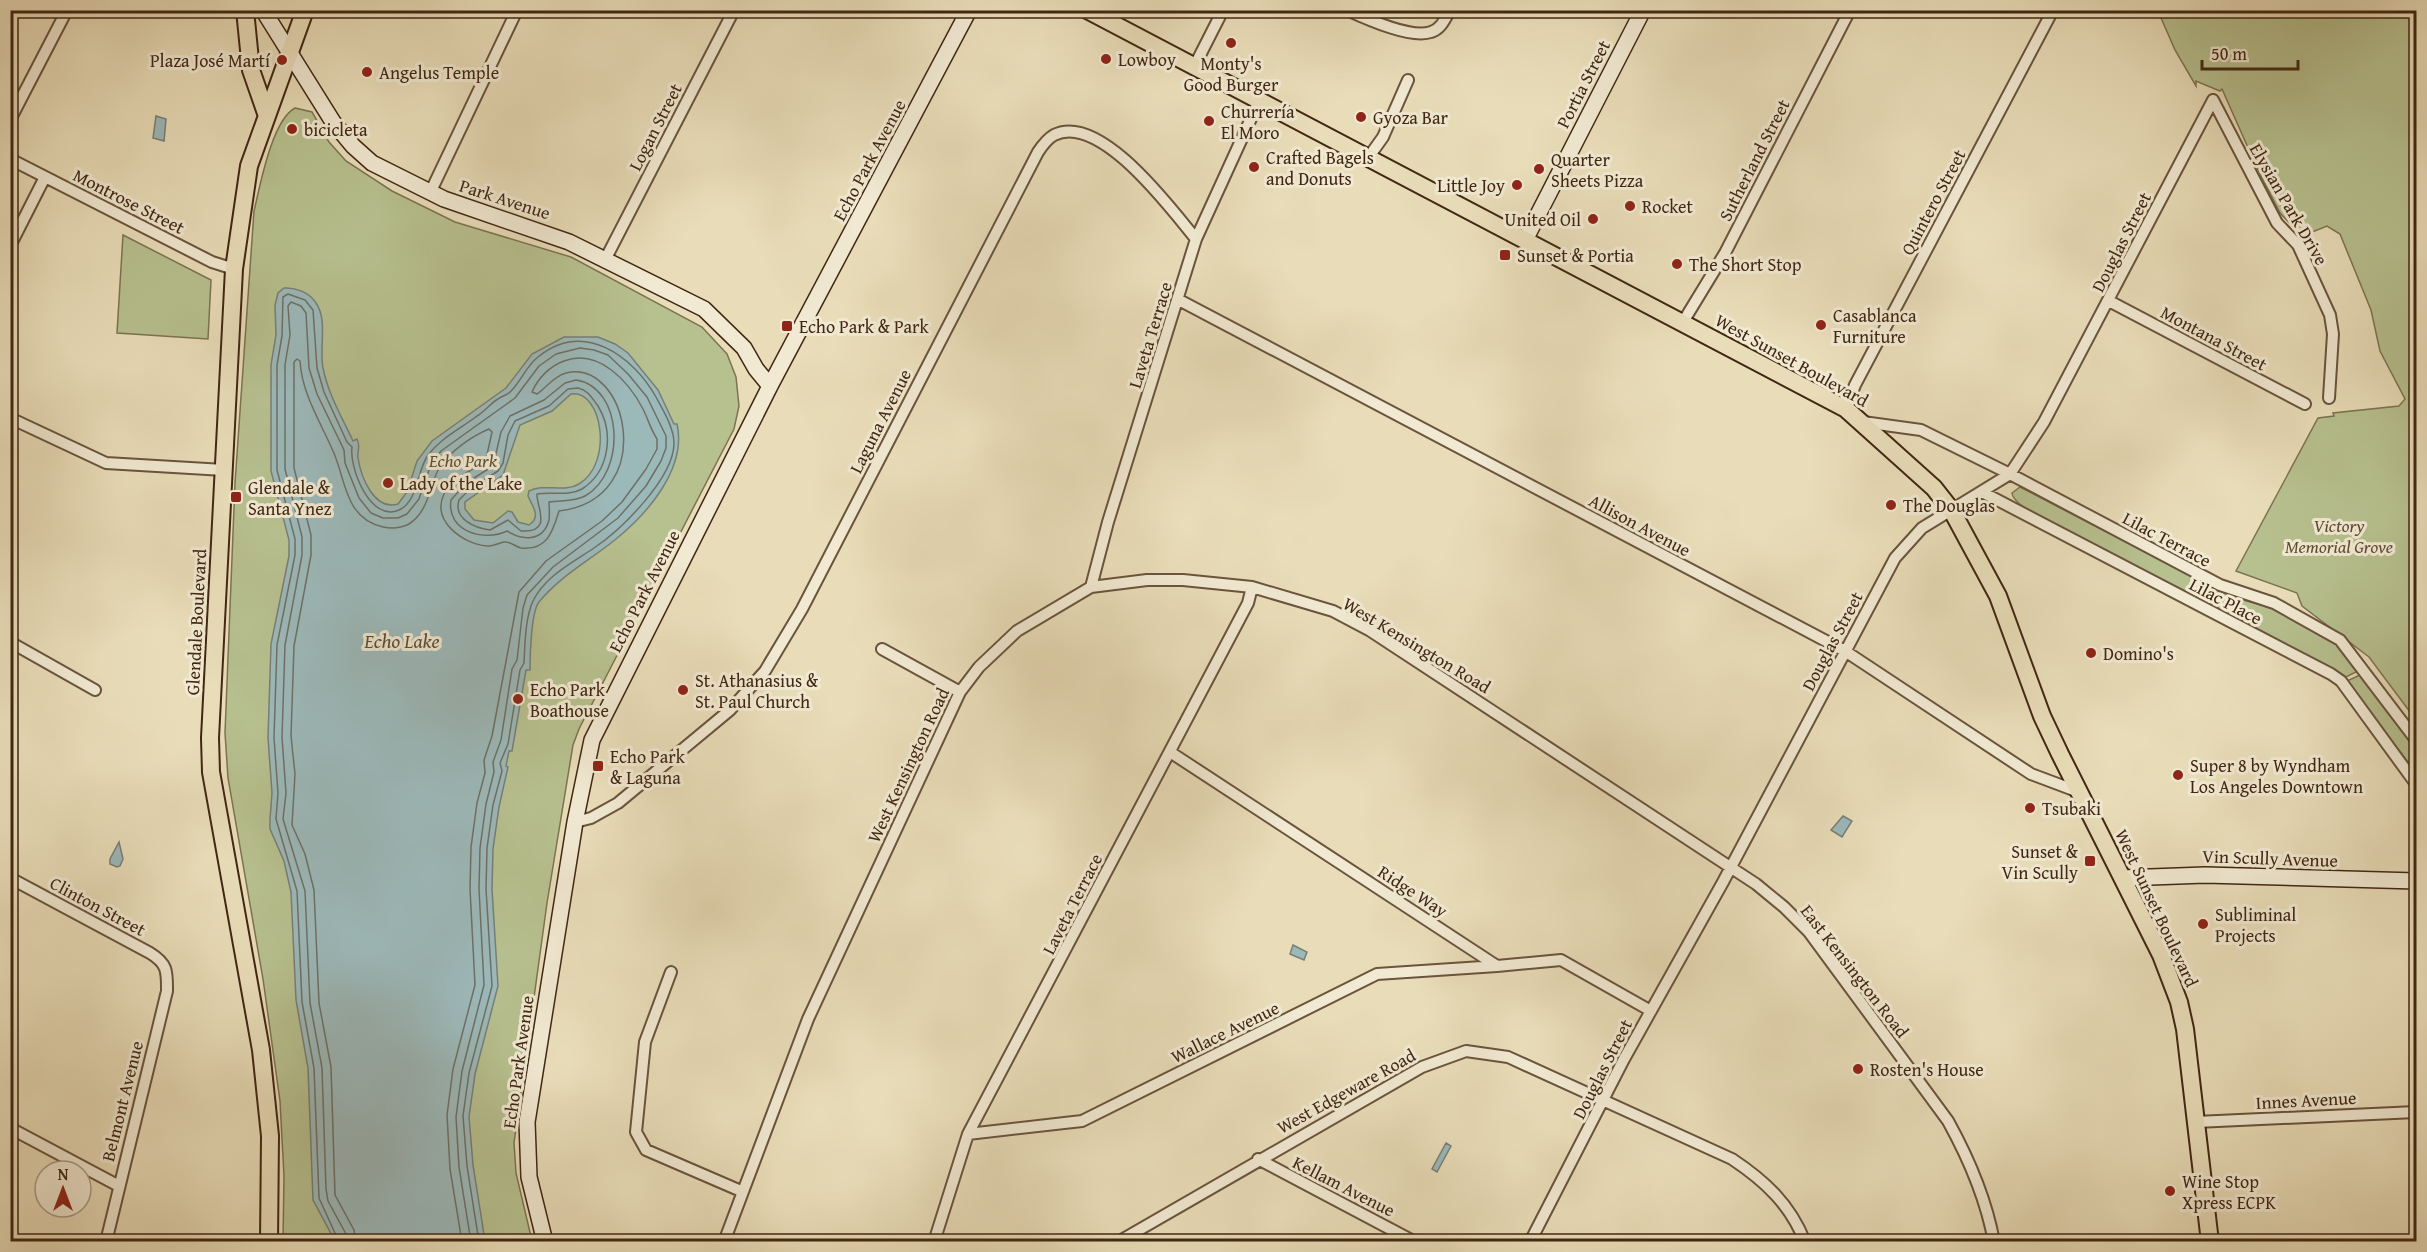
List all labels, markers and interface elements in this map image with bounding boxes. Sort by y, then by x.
scale bar [2202,33,2298,71]
street label: Portia Street [1549,35,1617,133]
marker: Monty's Good Burger [1224,36,1238,50]
text: 50 m [2211,40,2247,67]
place label: Lowboy [1118,46,1176,73]
place label: Plaza José Martí [150,47,271,74]
place label: Monty's Good Burger [1184,50,1279,98]
marker: Lowboy [1099,52,1113,66]
marker: Plaza José Martí [275,53,289,67]
place label: Angelus Temple [379,59,499,86]
marker: Angelus Temple [360,65,374,79]
street label: Logan Street [621,78,689,175]
street label: Echo Park Avenue [826,94,912,226]
street label: Sutherland Street [1712,94,1797,226]
place label: Churrería El Moro [1221,98,1295,146]
place label: Gyoza Bar [1373,104,1448,131]
marker: Gyoza Bar [1354,110,1368,124]
marker: Churrería El Moro [1202,114,1216,128]
place label: bicicleta [304,116,368,143]
marker: bicicleta [285,122,299,136]
street label: Elysian Park Drive [2243,138,2335,270]
place label: Crafted Bagels and Donuts [1266,144,1374,192]
street label: Quintero Street [1894,144,1973,260]
place label: Quarter Sheets Pizza [1551,146,1644,194]
marker: Crafted Bagels and Donuts [1247,160,1261,174]
street label: Montrose Street [69,161,190,241]
marker: Quarter Sheets Pizza [1532,162,1546,176]
street label: Park Avenue [456,172,554,226]
place label: Little Joy [1437,172,1505,199]
marker: Little Joy [1510,178,1524,192]
street label: Douglas Street [2084,187,2158,297]
place label: Rocket [1642,193,1693,220]
marker: Rocket [1623,199,1637,213]
place label: United Oil [1505,206,1581,233]
marker: United Oil [1586,212,1600,226]
place label: Sunset & Portia [1517,242,1634,269]
marker: Sunset & Portia [1498,248,1512,262]
place label: The Short Stop [1689,251,1802,278]
marker: The Short Stop [1670,257,1684,271]
street label: Laveta Terrace [1121,278,1179,392]
street label: Montana Street [2156,299,2273,378]
place label: Casablanca Furniture [1833,302,1917,350]
street label: West Sunset Boulevard [1710,307,1874,414]
place label: Echo Park & Park [799,313,930,340]
marker: Casablanca Furniture [1814,318,1828,332]
marker: Echo Park & Park [780,319,794,333]
street label: Laguna Avenue [842,364,918,478]
park label: Echo Park [428,447,498,474]
place label: Lady of the Lake [400,470,522,497]
place label: Glendale & Santa Ynez [248,474,332,522]
marker: Lady of the Lake [381,476,395,490]
street label: Allison Avenue [1584,487,1696,563]
marker: Glendale & Santa Ynez [229,490,243,504]
place label: The Douglas [1903,492,1995,519]
marker: The Douglas [1884,498,1898,512]
street label: Lilac Terrace [2118,504,2216,574]
park label: Victory Memorial Grove [2285,512,2393,560]
street label: Echo Park Avenue [602,525,686,657]
street label: Glendale Boulevard [179,548,213,696]
street label: Lilac Place [2185,571,2267,631]
street label: Douglas Street [1794,586,1870,695]
street label: West Kensington Road [1338,590,1496,700]
water label: Echo Lake [363,626,440,655]
place label: Domino's [2103,640,2174,667]
marker: Domino's [2084,646,2098,660]
place label: St. Athanasius & St. Paul Church [695,667,819,715]
place label: Echo Park Boathouse [530,676,609,724]
marker: St. Athanasius & St. Paul Church [676,683,690,697]
street label: West Kensington Road [860,683,956,847]
marker: Echo Park Boathouse [511,692,525,706]
place label: Echo Park & Laguna [610,743,686,791]
place label: Super 8 by Wyndham Los Angeles Downtown [2190,752,2363,800]
marker: Echo Park & Laguna [591,759,605,773]
marker: Super 8 by Wyndham Los Angeles Downtown [2171,768,2185,782]
place label: Tsubaki [2042,795,2101,822]
marker: Tsubaki [2023,801,2037,815]
street label: West Sunset Boulevard [2108,825,2206,992]
place label: Sunset & Vin Scully [2002,838,2079,886]
street label: Vin Scully Avenue [2202,842,2338,874]
street label: Laveta Terrace [1035,849,1109,959]
marker: Sunset & Vin Scully [2083,854,2097,868]
street label: Ridge Way [1373,858,1453,924]
street label: Clinton Street [45,869,151,943]
street label: East Kensington Road [1794,899,1916,1044]
place label: Subliminal Projects [2215,901,2296,949]
marker: Subliminal Projects [2196,917,2210,931]
street label: Echo Park Avenue [495,994,541,1130]
street label: Wallace Avenue [1166,994,1284,1070]
street label: Douglas Street [1565,1014,1639,1124]
street label: Belmont Avenue [94,1038,150,1164]
street label: West Edgeware Road [1272,1041,1421,1140]
place label: Rosten's House [1870,1056,1984,1083]
marker: Rosten's House [1851,1062,1865,1076]
street label: Innes Avenue [2255,1084,2357,1116]
street label: Kellam Avenue [1288,1149,1400,1223]
north arrow [33,1159,93,1219]
text: N [58,1162,69,1186]
place label: Wine Stop Xpress ECPK [2182,1168,2276,1216]
marker: Wine Stop Xpress ECPK [2163,1184,2177,1198]

